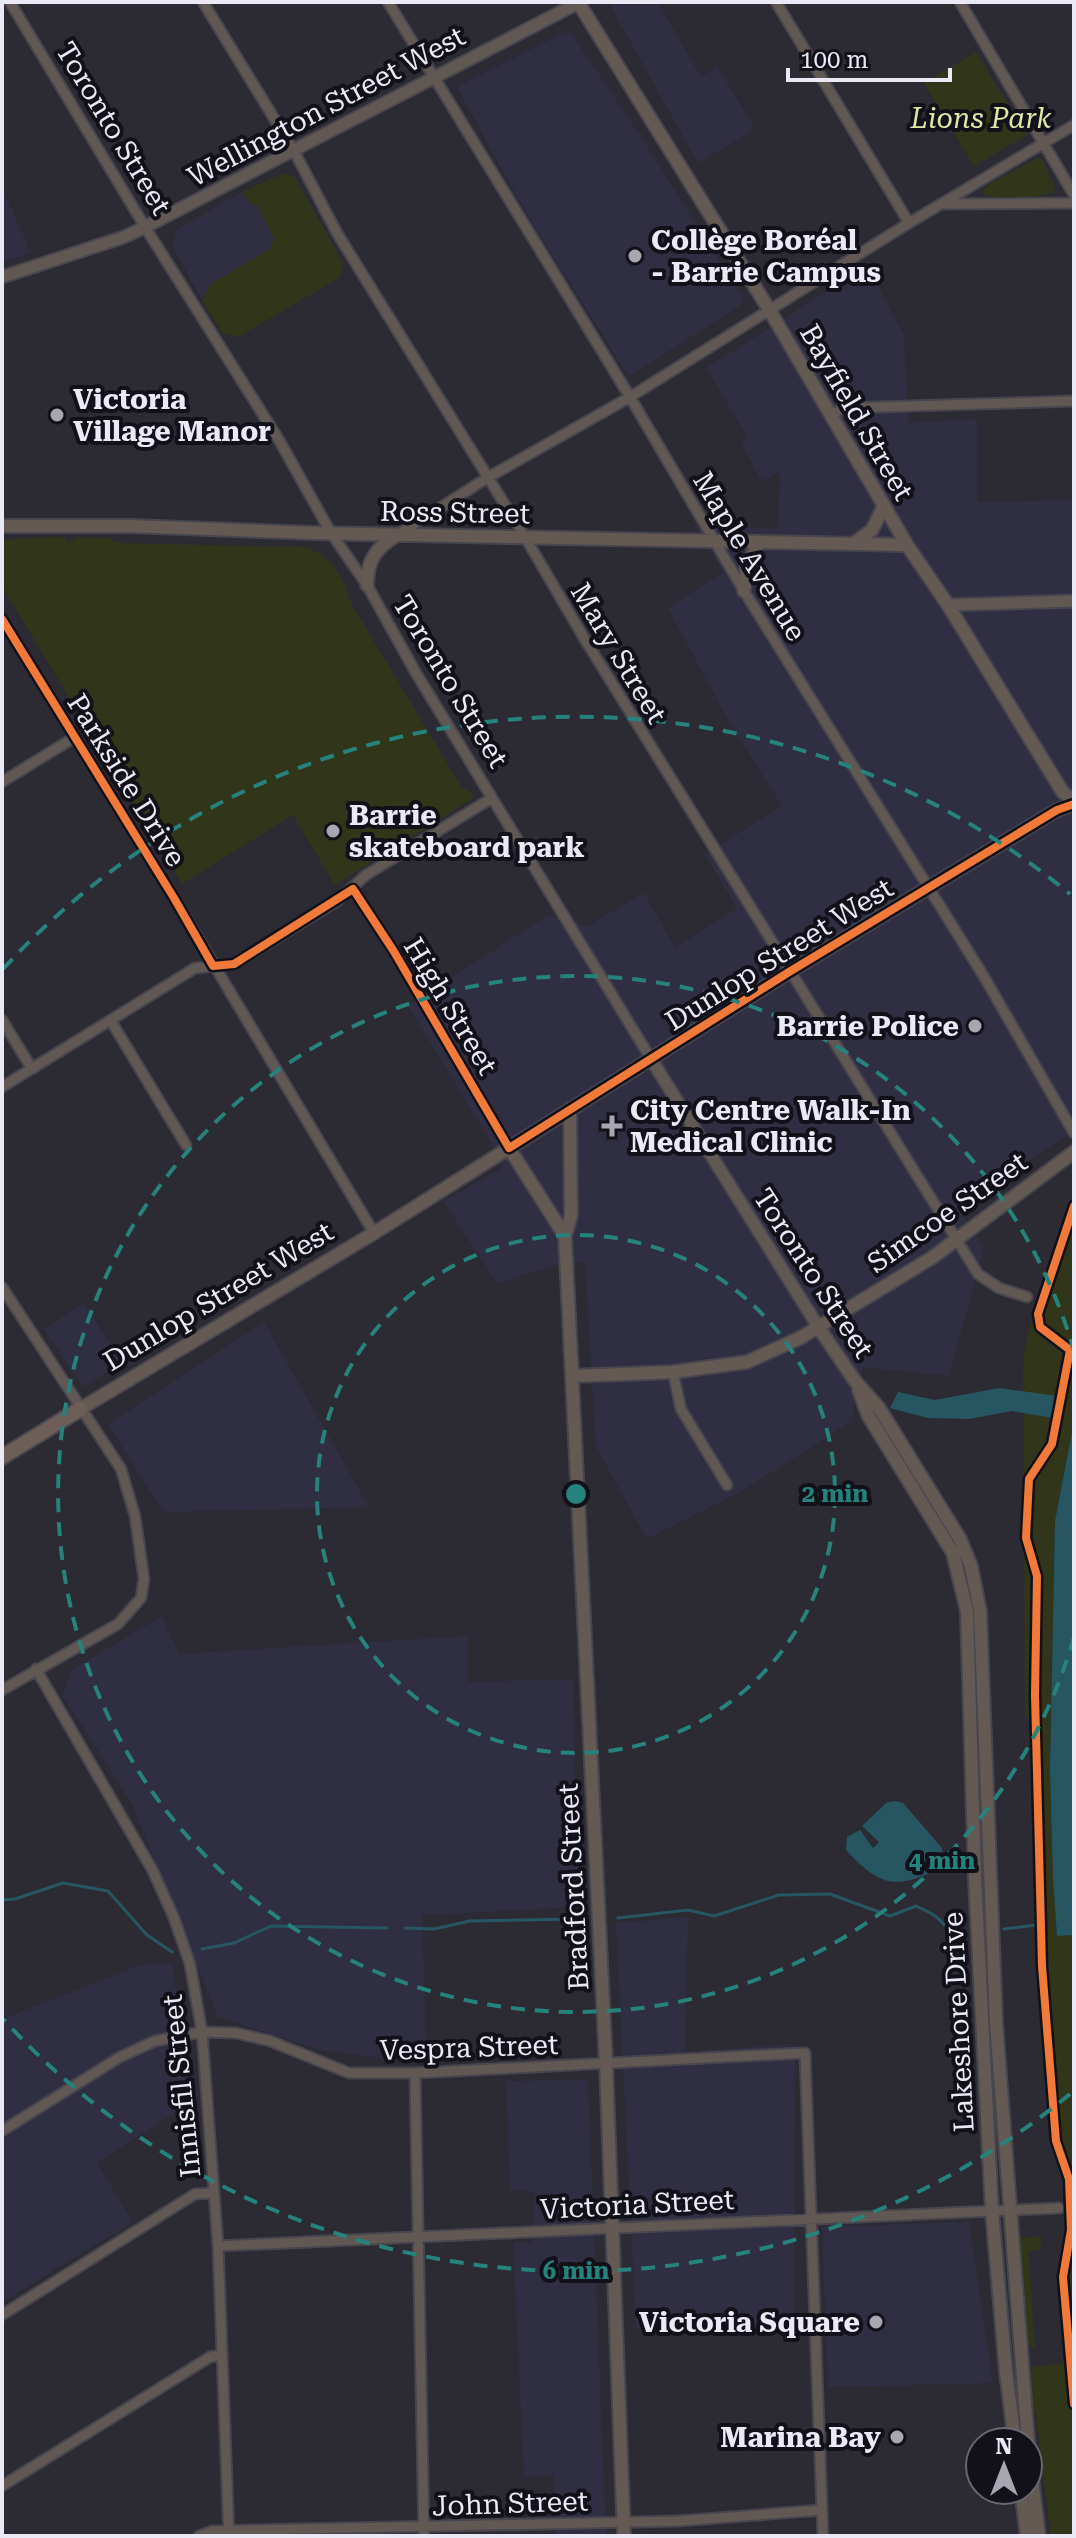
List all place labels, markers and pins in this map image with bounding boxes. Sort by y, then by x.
place label: Collège Boréal - Barrie Campus [651,224,881,289]
marker: Collège Boréal - Barrie Campus [626,247,644,265]
place label: Victoria Village Manor [73,383,271,448]
marker: Victoria Village Manor [48,406,66,424]
place label: Barrie skateboard park [349,799,585,864]
marker: Barrie skateboard park [324,822,342,840]
place label: Barrie Police [776,1010,959,1043]
marker: Barrie Police [966,1017,984,1035]
place label: City Centre Walk-In Medical Clinic [630,1094,911,1159]
marker: City Centre Walk-In Medical Clinic [601,1115,623,1137]
centre of rings [562,1480,590,1508]
place label: Victoria Square [639,2306,860,2339]
marker: Victoria Square [867,2313,885,2331]
place label: Marina Bay [720,2421,881,2454]
marker: Marina Bay [888,2428,906,2446]

